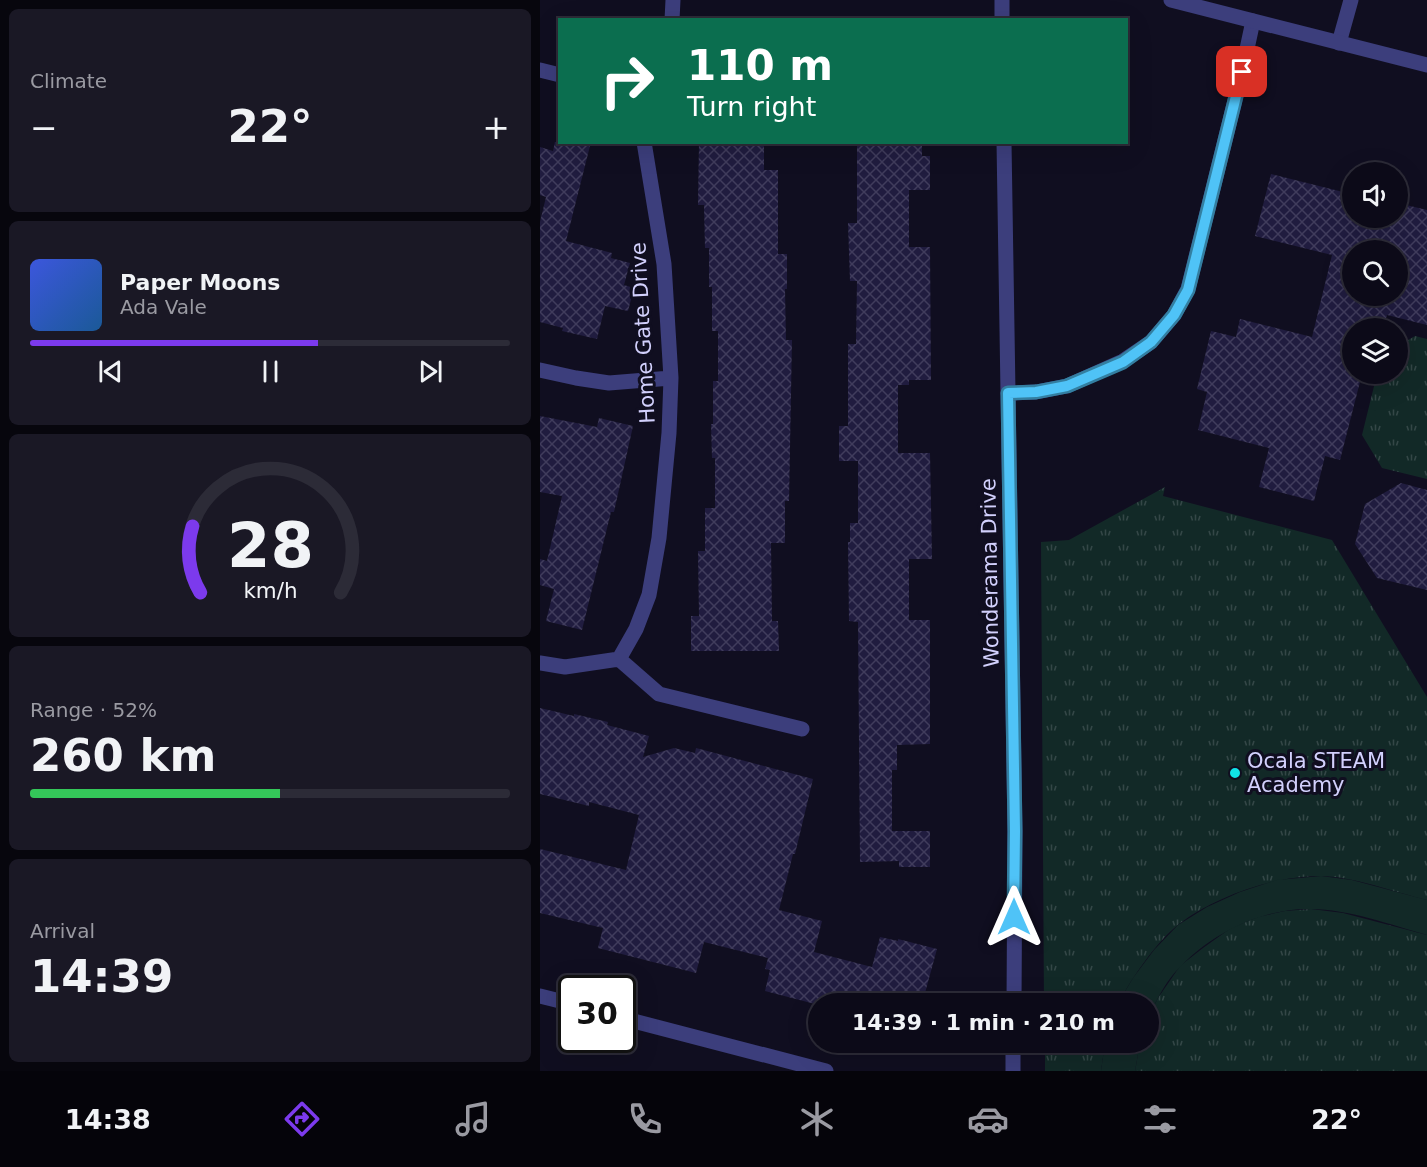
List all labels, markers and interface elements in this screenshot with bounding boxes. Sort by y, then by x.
text: 110 m [687,41,833,90]
icon: right [588,42,666,120]
pin [1216,46,1267,97]
icon: arrive [1225,55,1258,88]
text: Climate [30,69,107,93]
text: Turn right [687,91,816,122]
text: 22° [227,100,313,153]
text: − [30,108,58,147]
text: + [482,108,510,147]
map controls [1342,162,1408,384]
button: sound [1342,162,1408,228]
button: search [1342,240,1408,306]
street label: Home Gate Drive [626,242,660,424]
text: Paper Moons [120,270,280,295]
text: Ada Vale [120,295,207,319]
button: layers [1342,318,1408,384]
icon: previous [94,355,127,388]
icon: pause [254,355,287,388]
icon: next [414,355,447,388]
street label: Wonderama Drive [976,478,1004,668]
text: 28 [227,509,313,582]
text: km/h [243,578,297,603]
text: Range · 52% [30,698,157,722]
text: 260 km [30,729,216,782]
place label: Ocala STEAM Academy [1247,749,1385,797]
marker: Ocala STEAM Academy [1228,766,1242,780]
position arrow [982,885,1046,949]
text: Arrival [30,919,95,943]
text: 14:39 [30,950,173,1003]
speed limit sign: 30 [558,975,636,1053]
text: 14:39 · 1 min · 210 m [852,1010,1115,1035]
icon: directions [281,1098,323,1140]
icon: music [452,1098,494,1140]
icon: phone [624,1098,666,1140]
icon: climate [796,1098,838,1140]
icon: car [967,1098,1009,1140]
icon: filters [1139,1098,1181,1140]
text: 14:38 [65,1104,151,1135]
text: 22° [1311,1104,1362,1135]

